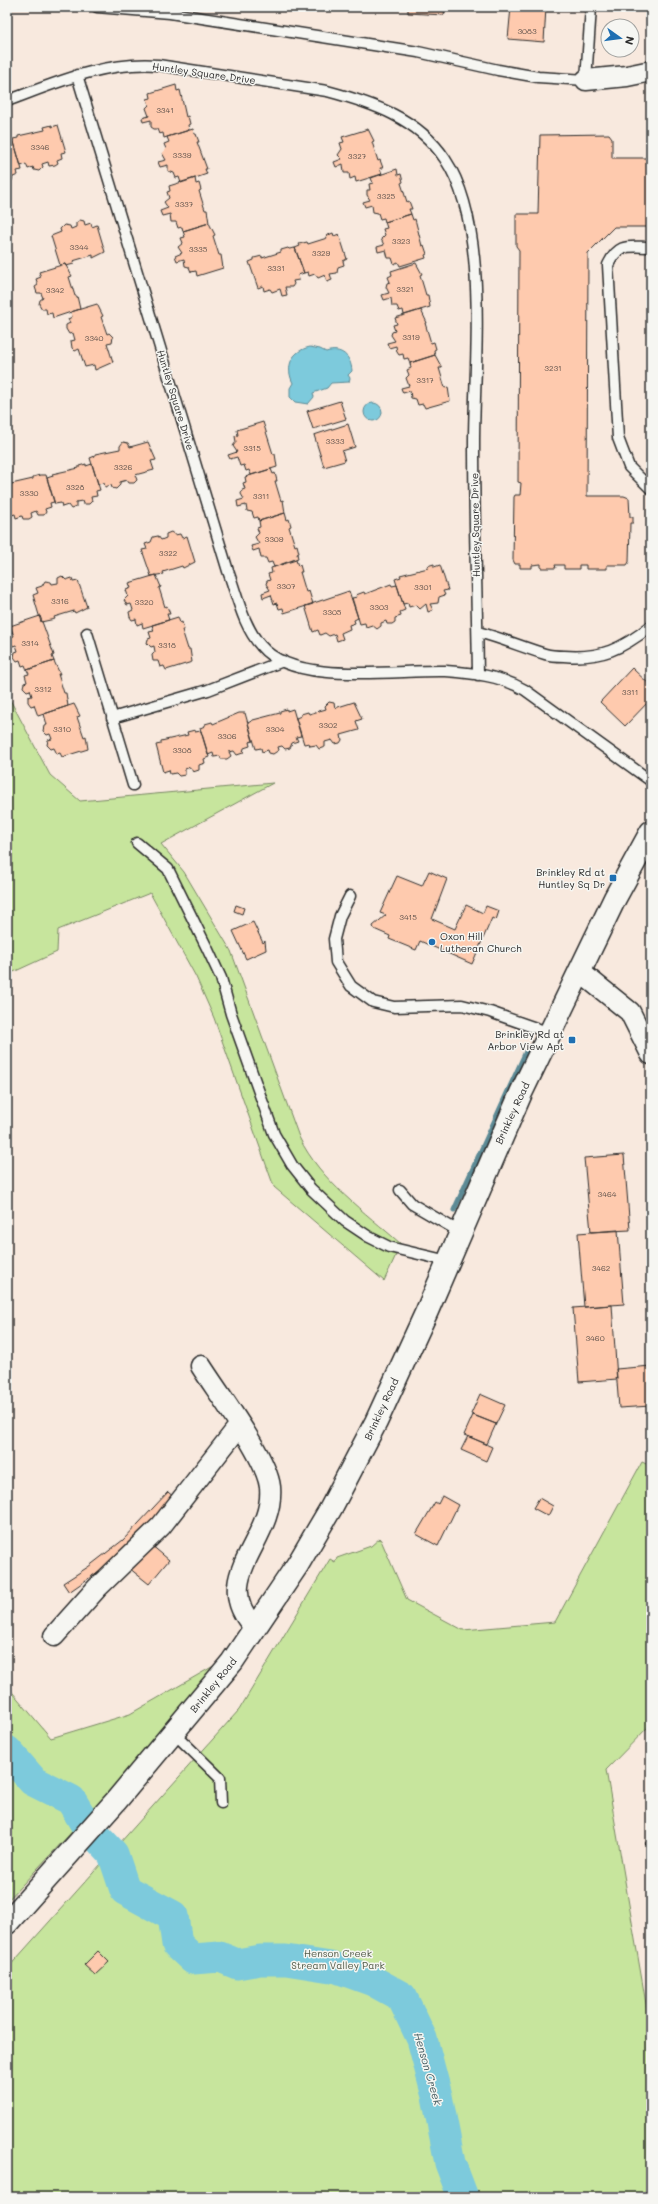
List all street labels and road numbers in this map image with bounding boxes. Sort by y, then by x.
street label: Huntley Square Drive [151,59,257,87]
street label: Huntley Square Drive [154,348,198,452]
street label: Huntley Square Drive [467,473,483,577]
street label: Brinkley Road [491,1080,533,1146]
street label: Brinkley Road [360,1376,402,1442]
street label: Brinkley Road [186,1654,240,1716]

